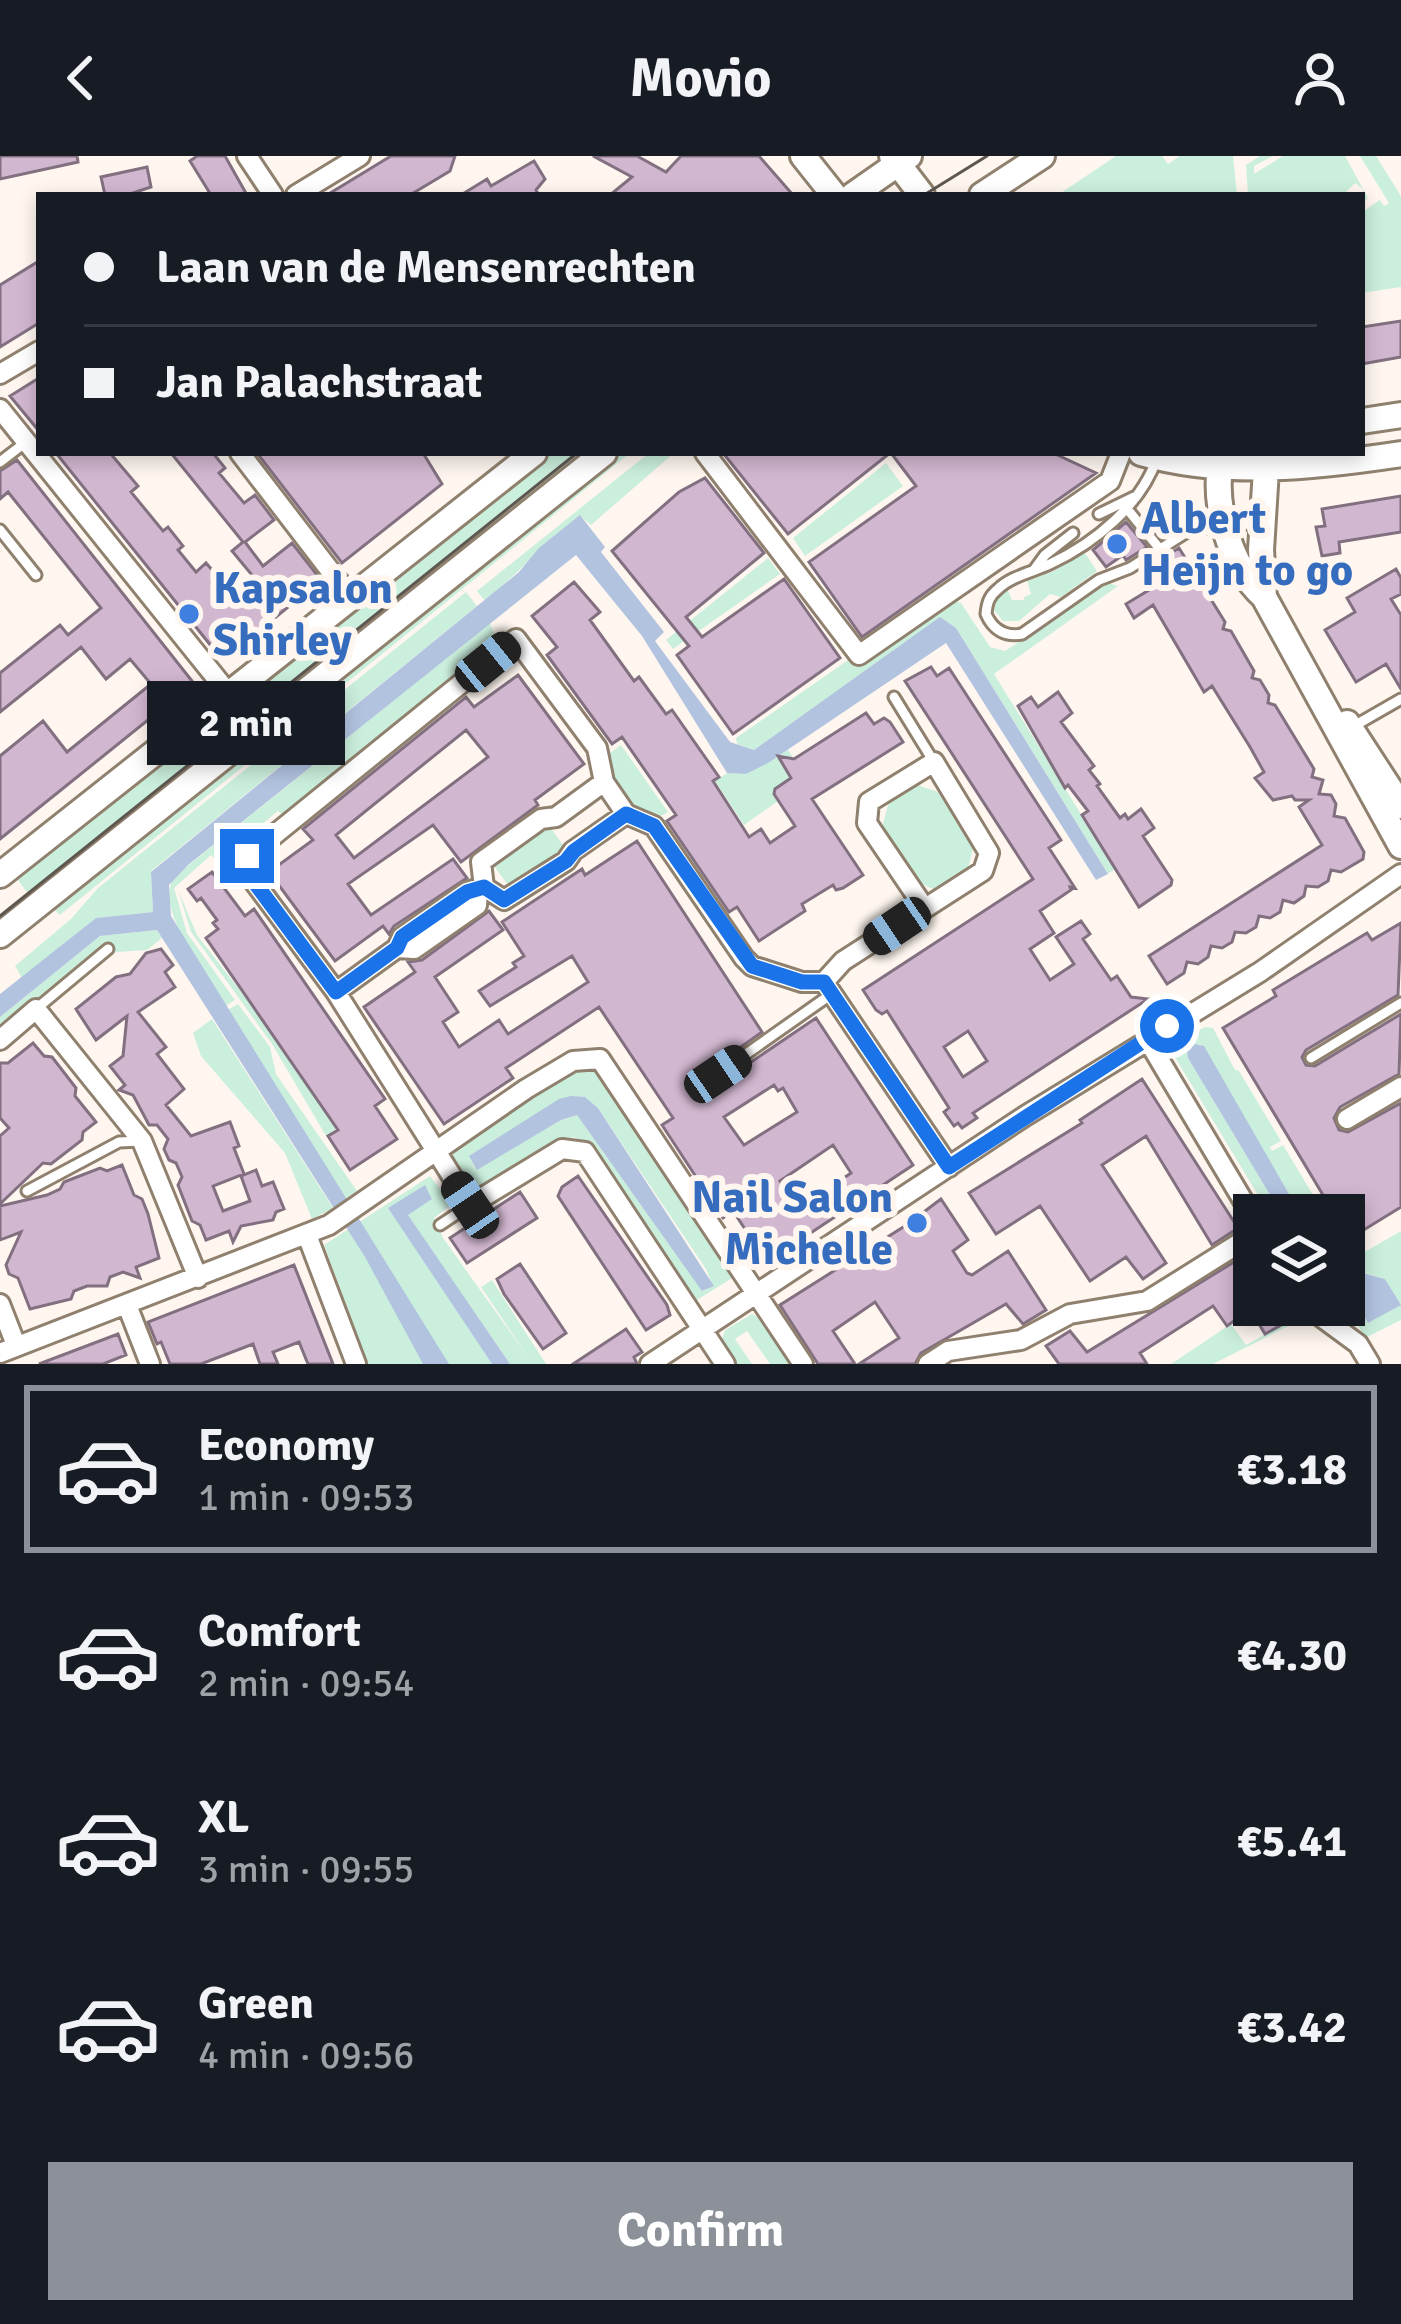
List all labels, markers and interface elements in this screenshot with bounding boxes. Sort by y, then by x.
icon: back [48,45,114,111]
text: Movio [630,45,771,112]
icon: person [1287,45,1353,111]
text: Laan van de Mensenrechten [156,240,696,295]
text: Jan Palachstraat [156,355,482,410]
place label: Albert Heijn to go [1141,491,1353,598]
marker: Albert Heijn to go [1104,531,1130,557]
place label: Kapsalon Shirley [213,561,393,668]
marker: Kapsalon Shirley [176,601,202,627]
car [449,625,527,699]
callout: 2 min [148,682,346,766]
text: 2 min [199,699,293,747]
route end [220,829,274,883]
car [857,891,937,961]
route start [1140,999,1194,1053]
car [678,1039,758,1109]
car [435,1165,505,1245]
place label: Nail Salon Michelle [691,1170,893,1277]
map controls [1233,1194,1365,1326]
button: layers [1233,1194,1365,1326]
marker: Nail Salon Michelle [904,1210,930,1236]
icon: car [54,1415,162,1523]
text: Economy [198,1418,374,1473]
text: €3.18 [1237,1442,1347,1497]
text: 1 min · 09:53 [198,1473,414,1521]
icon: car [54,1601,162,1709]
text: Comfort [198,1604,361,1659]
text: €4.30 [1237,1628,1347,1683]
text: 2 min · 09:54 [198,1659,414,1707]
icon: car [54,1787,162,1895]
text: XL [198,1790,249,1845]
text: €5.41 [1237,1814,1347,1869]
text: 3 min · 09:55 [198,1845,414,1893]
icon: car [54,1973,162,2081]
text: Green [198,1976,314,2031]
text: €3.42 [1237,2000,1347,2055]
text: 4 min · 09:56 [198,2031,414,2079]
button: Confirm [48,2162,1353,2300]

